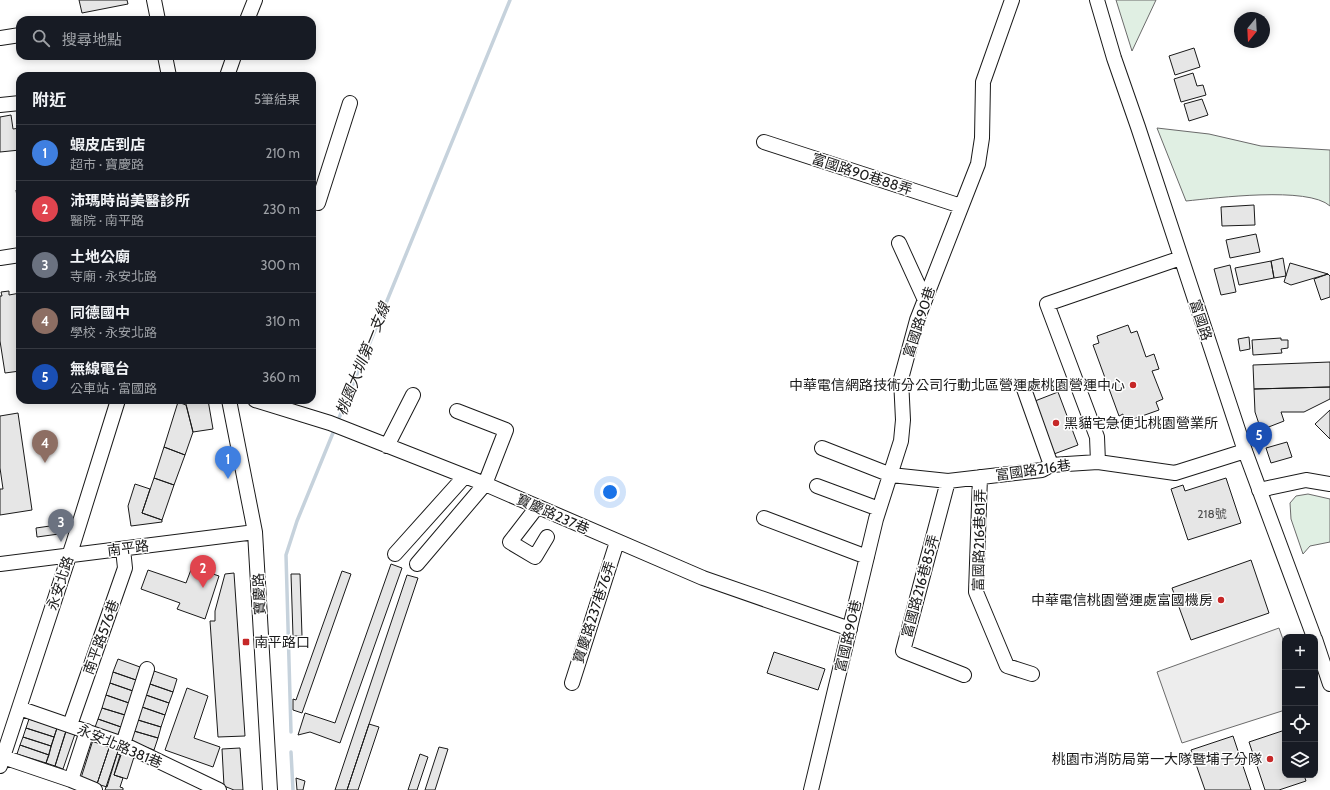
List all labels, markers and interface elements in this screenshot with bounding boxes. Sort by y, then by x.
north arrow [1234,12,1270,48]
search box [16,16,316,60]
icon: search [30,27,52,49]
text: 搜尋地點 [62,31,122,49]
text: 附近 [32,90,66,110]
text: 5筆結果 [254,91,300,107]
text: 蝦皮店到店 [70,136,145,154]
text: 1 [43,145,47,161]
text: 210 m [266,145,300,161]
street label: 富國路90巷88弄 [809,149,915,199]
text: 超市 · 寶慶路 [70,156,144,172]
text: 沛瑪時尚美醫診所 [70,192,190,210]
text: 2 [42,201,48,217]
text: 230 m [263,201,300,217]
text: 醫院 · 南平路 [70,212,144,228]
text: 土地公廟 [70,248,130,266]
text: 3 [41,257,49,273]
text: 300 m [260,257,300,273]
text: 寺廟 · 永安北路 [70,268,157,284]
street label: 富國路90巷 [899,284,939,360]
street label: 富國路 [1186,297,1216,343]
water label: 桃園大圳第一支線 [332,298,395,418]
text: 同德國中 [70,304,130,322]
text: 4 [41,313,49,329]
text: 310 m [265,313,300,329]
text: 學校 · 永安北路 [70,324,157,340]
text: 無線電台 [70,360,130,378]
text: 5 [42,369,48,385]
text: 360 m [262,369,300,385]
place label: 中華電信網路技術分公司行動北區營運處桃園營運中心 [789,376,1125,394]
text: 公車站 · 富國路 [70,380,157,396]
marker: 中華電信網路技術分公司行動北區營運處桃園營運中心 [1128,380,1138,390]
place label: 黑貓宅急便北桃園營業所 [1064,414,1218,432]
marker: 黑貓宅急便北桃園營業所 [1051,418,1061,428]
pin: 5 [1246,422,1272,455]
pin: 4 [32,430,58,463]
pin: 1 [215,446,241,479]
street label: 富國路216巷 [994,456,1072,484]
your location [600,482,620,502]
street label: 富國路216巷81弄 [969,488,989,592]
street label: 寶慶路237巷 [514,490,592,538]
house number: 218號 [1197,506,1227,521]
pin: 3 [48,509,74,542]
street label: 富國路216巷85弄 [898,533,942,639]
street label: 南平路 [106,537,150,559]
street label: 永安北路 [43,554,77,612]
pin: 2 [190,555,216,588]
street label: 寶慶路237巷76弄 [569,559,619,665]
street label: 寶慶路 [249,573,269,615]
place label: 中華電信桃園營運處富國機房 [1031,591,1213,609]
marker: 中華電信桃園營運處富國機房 [1216,595,1226,605]
street label: 南平路576巷 [79,597,123,677]
street label: 富國路90巷 [831,598,865,674]
place label: 南平路口 [254,633,310,651]
map controls [1282,634,1318,778]
button: + [1282,634,1318,670]
marker: 南平路口 [241,637,251,647]
button: − [1282,670,1318,706]
button: locate [1282,706,1318,742]
street label: 永安北路381巷 [75,720,165,772]
button: layers [1282,742,1318,778]
place label: 桃園市消防局第一大隊暨埔子分隊 [1052,750,1262,768]
marker: 桃園市消防局第一大隊暨埔子分隊 [1265,754,1275,764]

